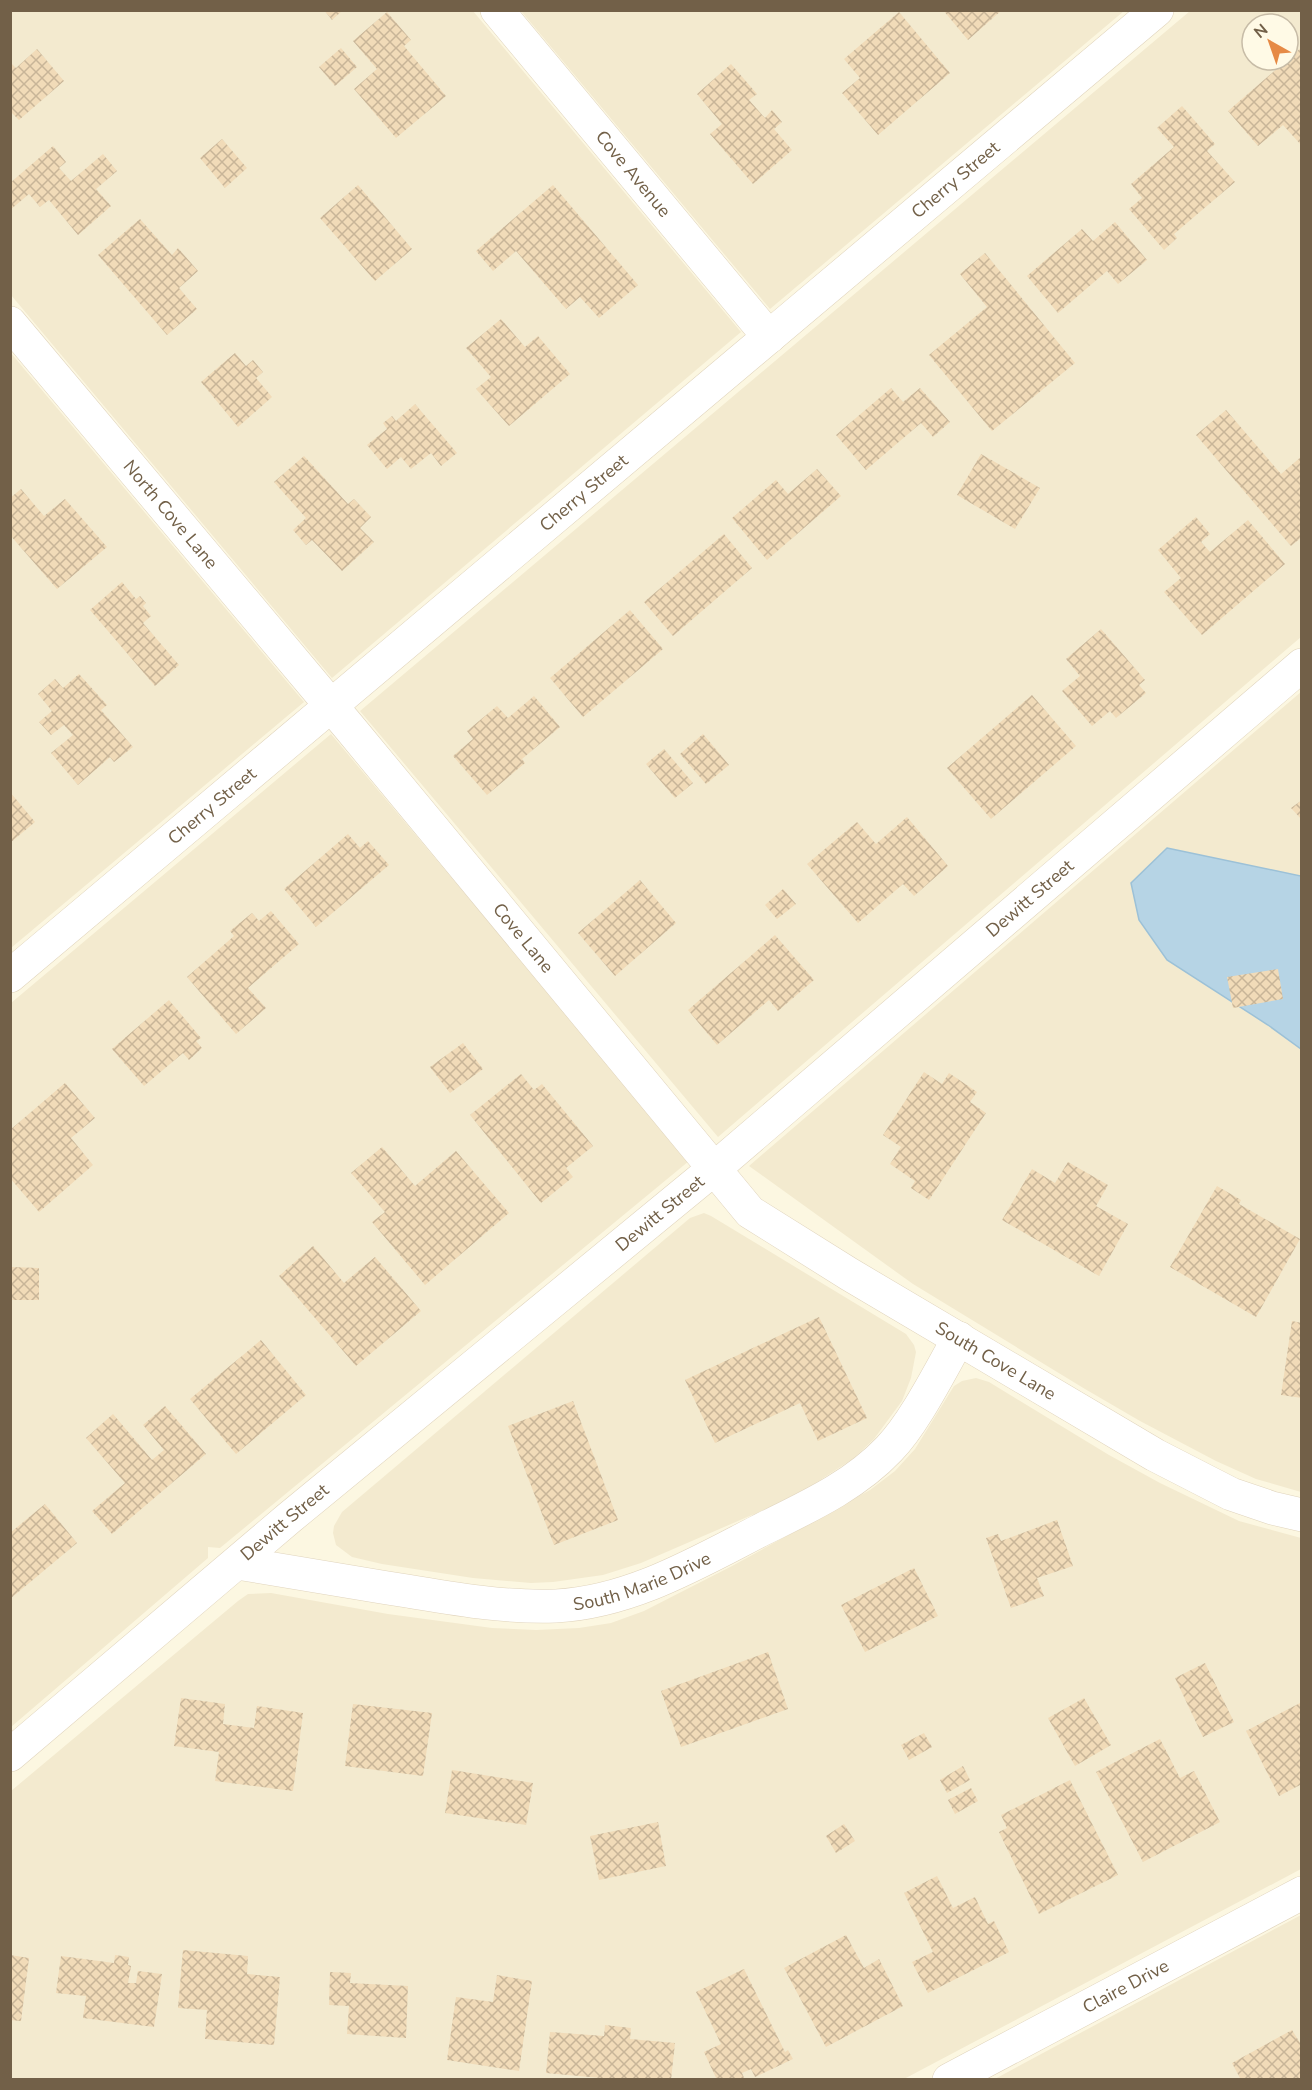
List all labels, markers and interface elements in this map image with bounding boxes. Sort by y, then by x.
north arrow [1240,12,1300,72]
text: N [1249,19,1273,44]
street label: Cove Avenue [590,125,676,222]
street label: Cherry Street [906,135,1005,224]
street label: Cherry Street [534,448,633,537]
street label: North Cove Lane [118,455,223,574]
street label: Cherry Street [163,761,262,850]
street label: Dewitt Street [981,853,1079,943]
street label: Cove Lane [487,898,559,978]
street label: Dewitt Street [610,1169,710,1257]
street label: South Cove Lane [931,1316,1060,1406]
street label: Dewitt Street [235,1478,334,1566]
street label: South Marie Drive [571,1546,715,1616]
street label: Claire Drive [1078,1954,1173,2019]

